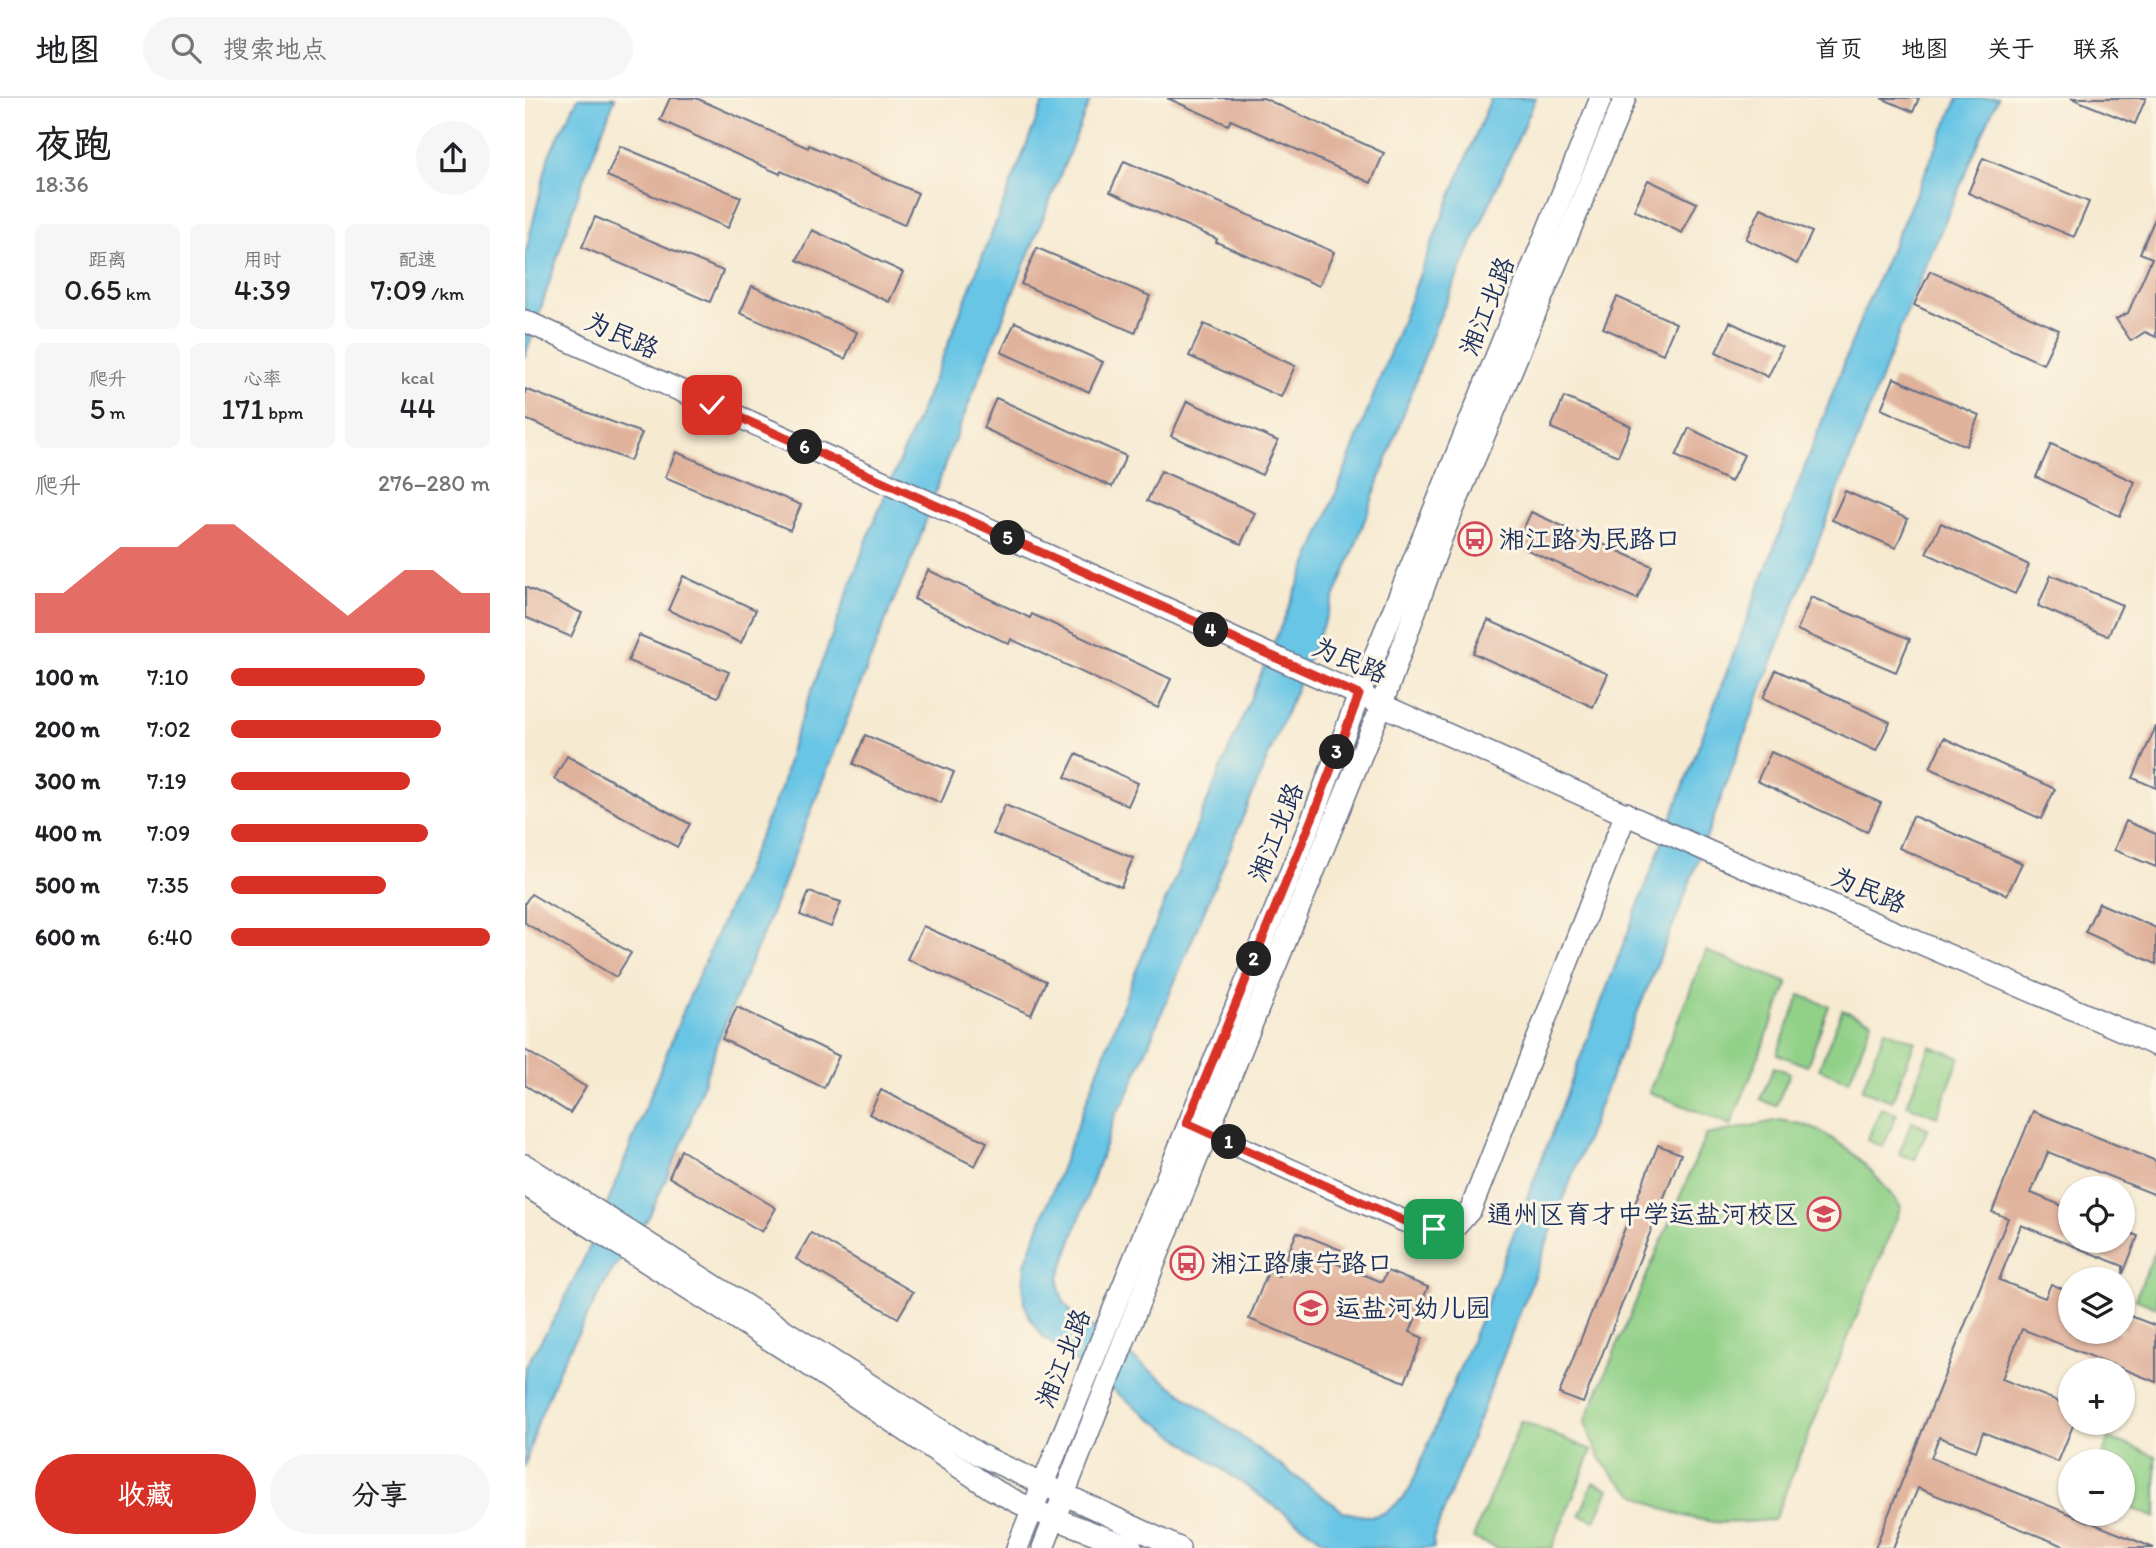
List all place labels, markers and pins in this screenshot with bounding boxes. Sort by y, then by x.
pin [682,375,742,435]
pin: 6 [787,430,823,464]
pin: 5 [991,520,1025,556]
bus stop icon: 湘江路为民路口 [1456,520,1494,558]
place label: 湘江路为民路口 [1499,523,1681,555]
pin: 4 [1193,612,1229,648]
pin: 3 [1319,734,1355,770]
pin: 2 [1237,942,1271,976]
pin: 1 [1211,1124,1247,1160]
school or university icon: 通州区育才中学运盐河校区 [1805,1195,1843,1233]
place label: 通州区育才中学运盐河校区 [1487,1198,1799,1230]
pin [1404,1199,1464,1259]
bus stop icon: 湘江路康宁路口 [1168,1244,1206,1282]
place label: 湘江路康宁路口 [1211,1247,1393,1279]
school or university icon: 运盐河幼儿园 [1292,1289,1330,1327]
place label: 运盐河幼儿园 [1335,1292,1491,1324]

